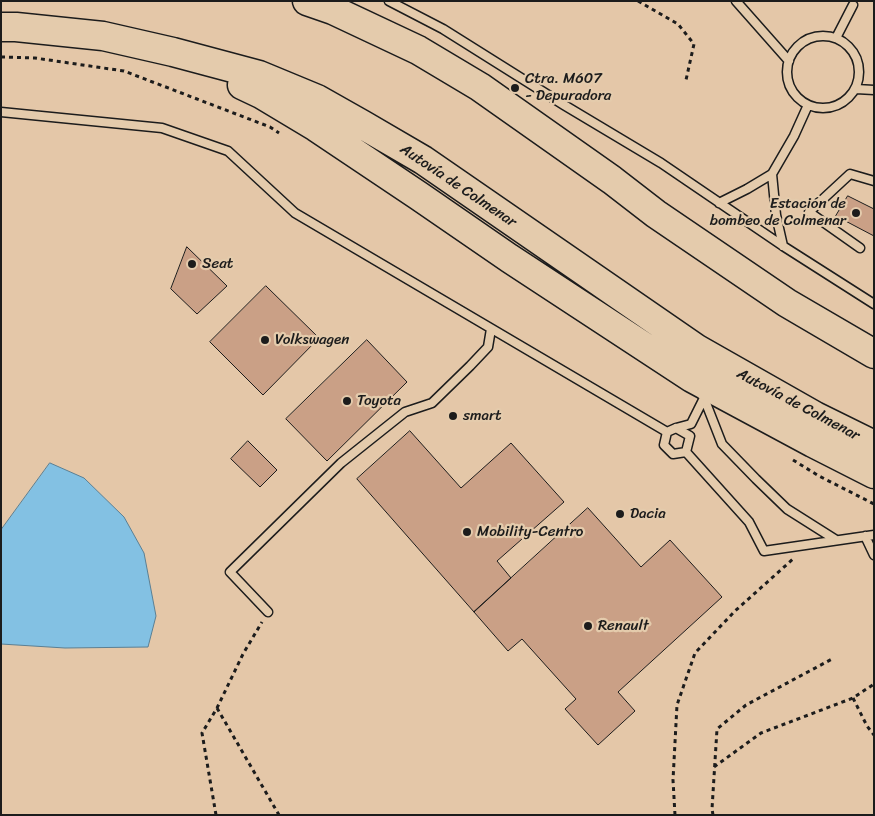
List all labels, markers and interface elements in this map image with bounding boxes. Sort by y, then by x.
place label: Ctra. M607 - Depuradora [525,70,611,105]
marker: Ctra. M607 - Depuradora [509,82,521,94]
street label: Autovía de Colmenar [396,140,520,232]
place label: Estación de bombeo de Colmenar [710,195,846,230]
marker: Estación de bombeo de Colmenar [850,207,862,219]
place label: Seat [202,255,233,273]
marker: Seat [186,258,198,270]
place label: Volkswagen [275,331,349,349]
marker: Volkswagen [259,334,271,346]
street label: Autovía de Colmenar [734,365,862,445]
place label: Toyota [357,392,401,410]
marker: Toyota [341,395,353,407]
place label: smart [463,407,502,425]
marker: smart [447,410,459,422]
place label: Dacia [630,505,666,523]
marker: Dacia [614,508,626,520]
place label: Mobility-Centro [477,523,583,541]
marker: Mobility-Centro [461,526,473,538]
place label: Renault [598,617,649,635]
marker: Renault [582,620,594,632]

